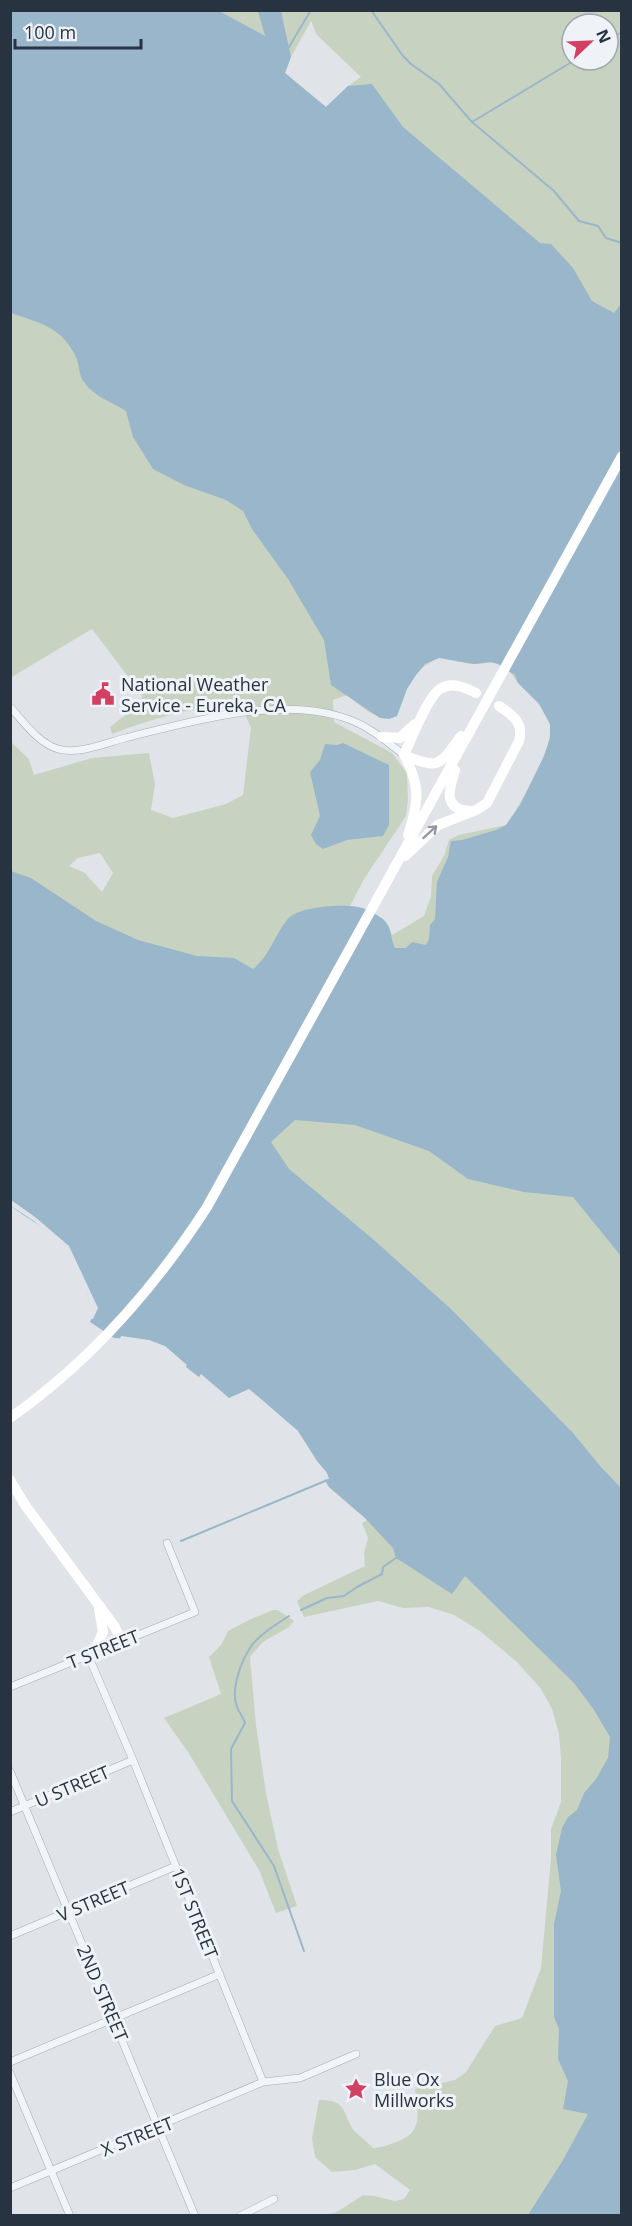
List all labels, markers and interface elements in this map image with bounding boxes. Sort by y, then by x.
scale bar [15,12,141,50]
north arrow [560,12,620,72]
text: 100 m [24,20,76,44]
text: N [591,26,616,46]
place label: National Weather Service - Eureka, CA [121,672,286,717]
public building icon: National Weather Service - Eureka, CA [90,681,116,707]
one-way arrow [422,825,437,839]
street label: T STREET [64,1624,143,1674]
street label: U STREET [31,1760,113,1812]
street label: 1ST STREET [166,1864,224,1962]
street label: V STREET [53,1875,133,1927]
street label: 2ND STREET [72,1941,134,2045]
place label: Blue Ox Millworks [374,2067,454,2112]
place icon: Blue Ox Millworks [343,2076,369,2102]
street label: X STREET [97,2111,177,2161]

